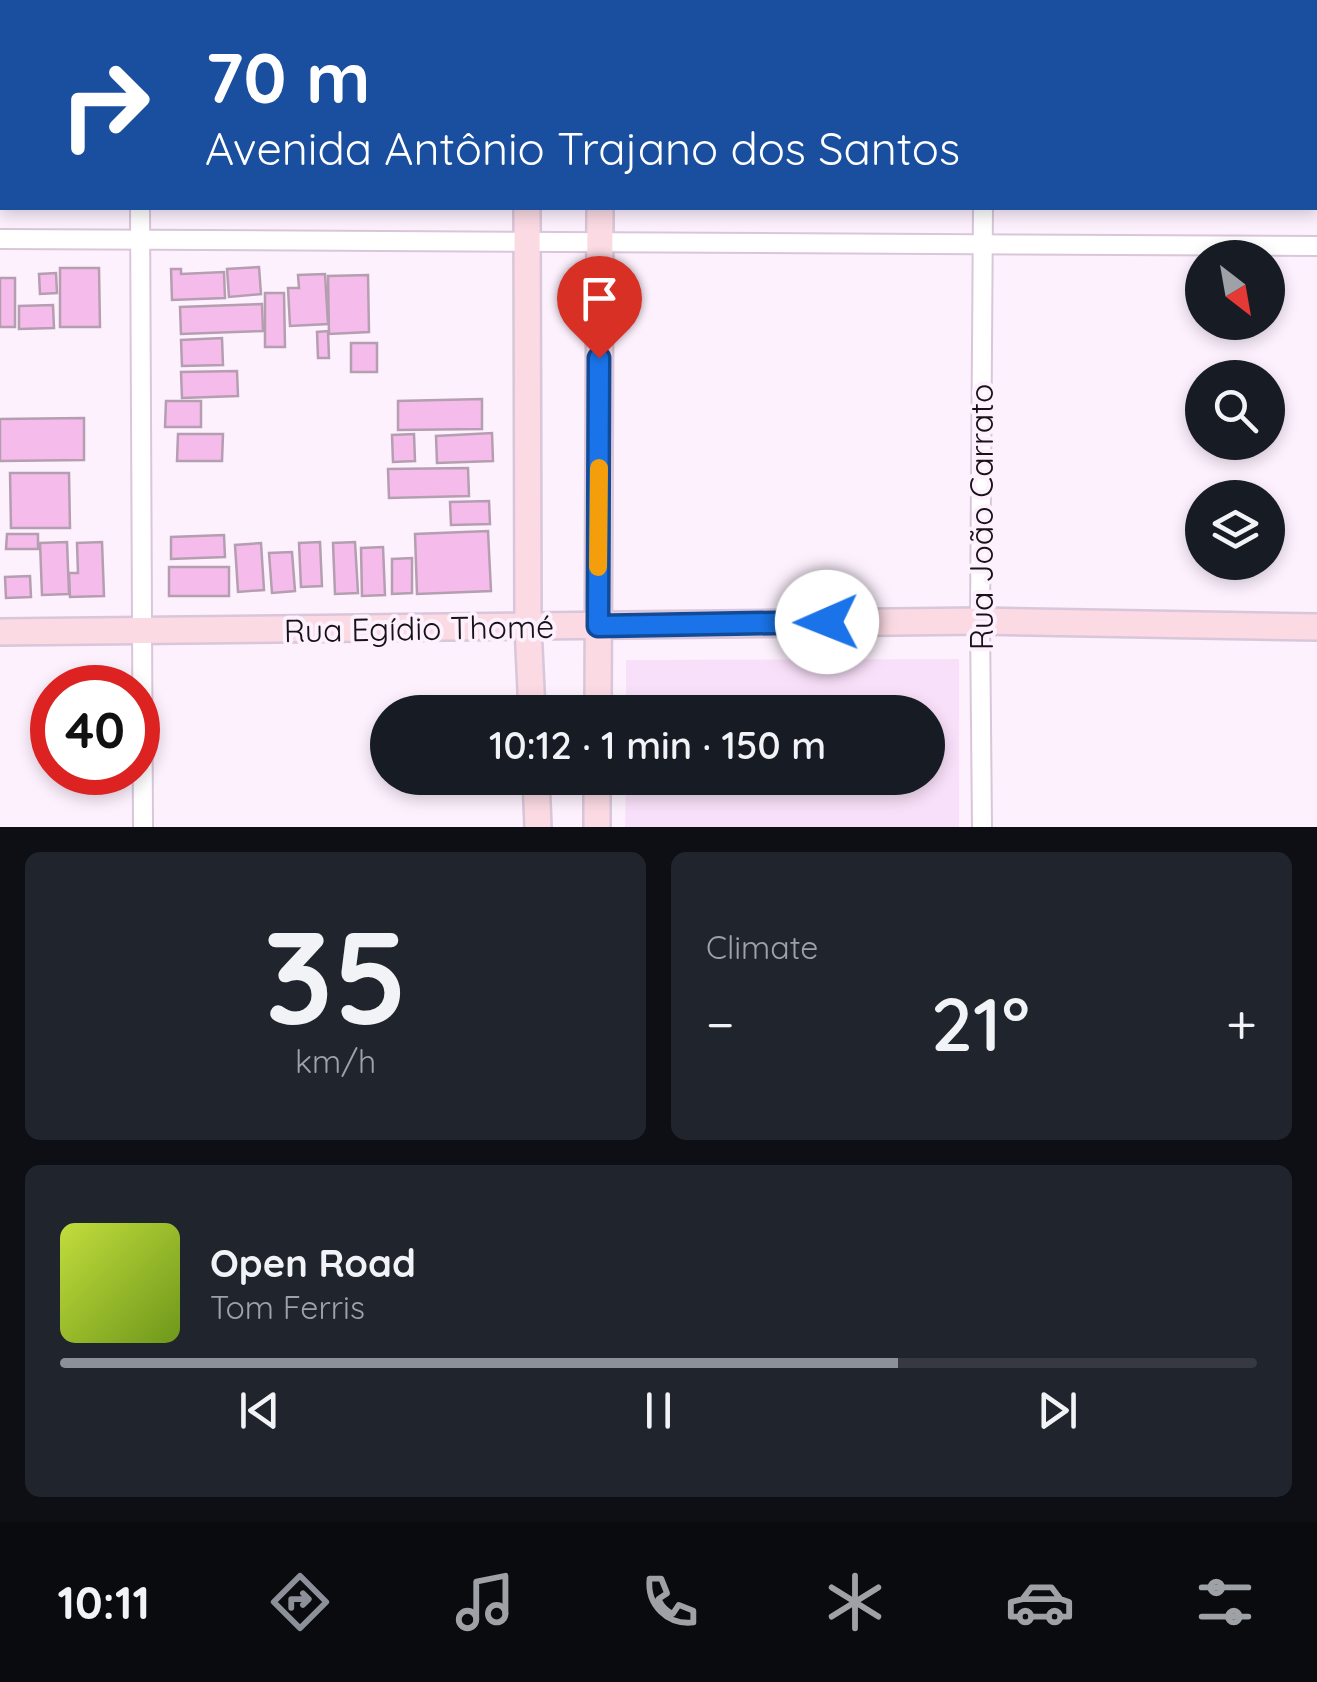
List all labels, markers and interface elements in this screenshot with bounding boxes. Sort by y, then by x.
text: 70 m [205,33,371,121]
icon: right [40,40,170,170]
text: Avenida Antônio Trajano dos Santos [205,120,960,176]
north arrow [1185,240,1285,340]
map controls [1185,240,1285,580]
pin [557,256,642,359]
icon: arrive [572,271,627,326]
button: search [1185,360,1285,460]
street label: Rua João Carrato [961,384,1001,650]
button: layers [1185,480,1285,580]
position arrow [775,570,879,674]
street label: Rua Egídio Thomé [283,606,555,650]
speed limit sign: 40 [30,665,160,795]
text: 10:12 · 1 min · 150 m [489,721,826,769]
text: 35 [263,894,408,1057]
text: Climate [706,927,818,967]
text: 21° [931,976,1030,1070]
text: − [706,989,735,1058]
text: + [1226,989,1257,1058]
text: km/h [295,1041,376,1081]
text: Open Road [210,1239,416,1287]
text: Tom Ferris [210,1287,365,1327]
icon: previous [232,1383,287,1438]
icon: pause [631,1383,686,1438]
icon: next [1030,1383,1085,1438]
icon: directions [265,1567,335,1637]
icon: music [450,1567,520,1637]
icon: phone [635,1567,705,1637]
icon: climate [820,1567,890,1637]
icon: car [1005,1567,1075,1637]
icon: filters [1190,1567,1260,1637]
text: 10:11 [57,1574,150,1630]

